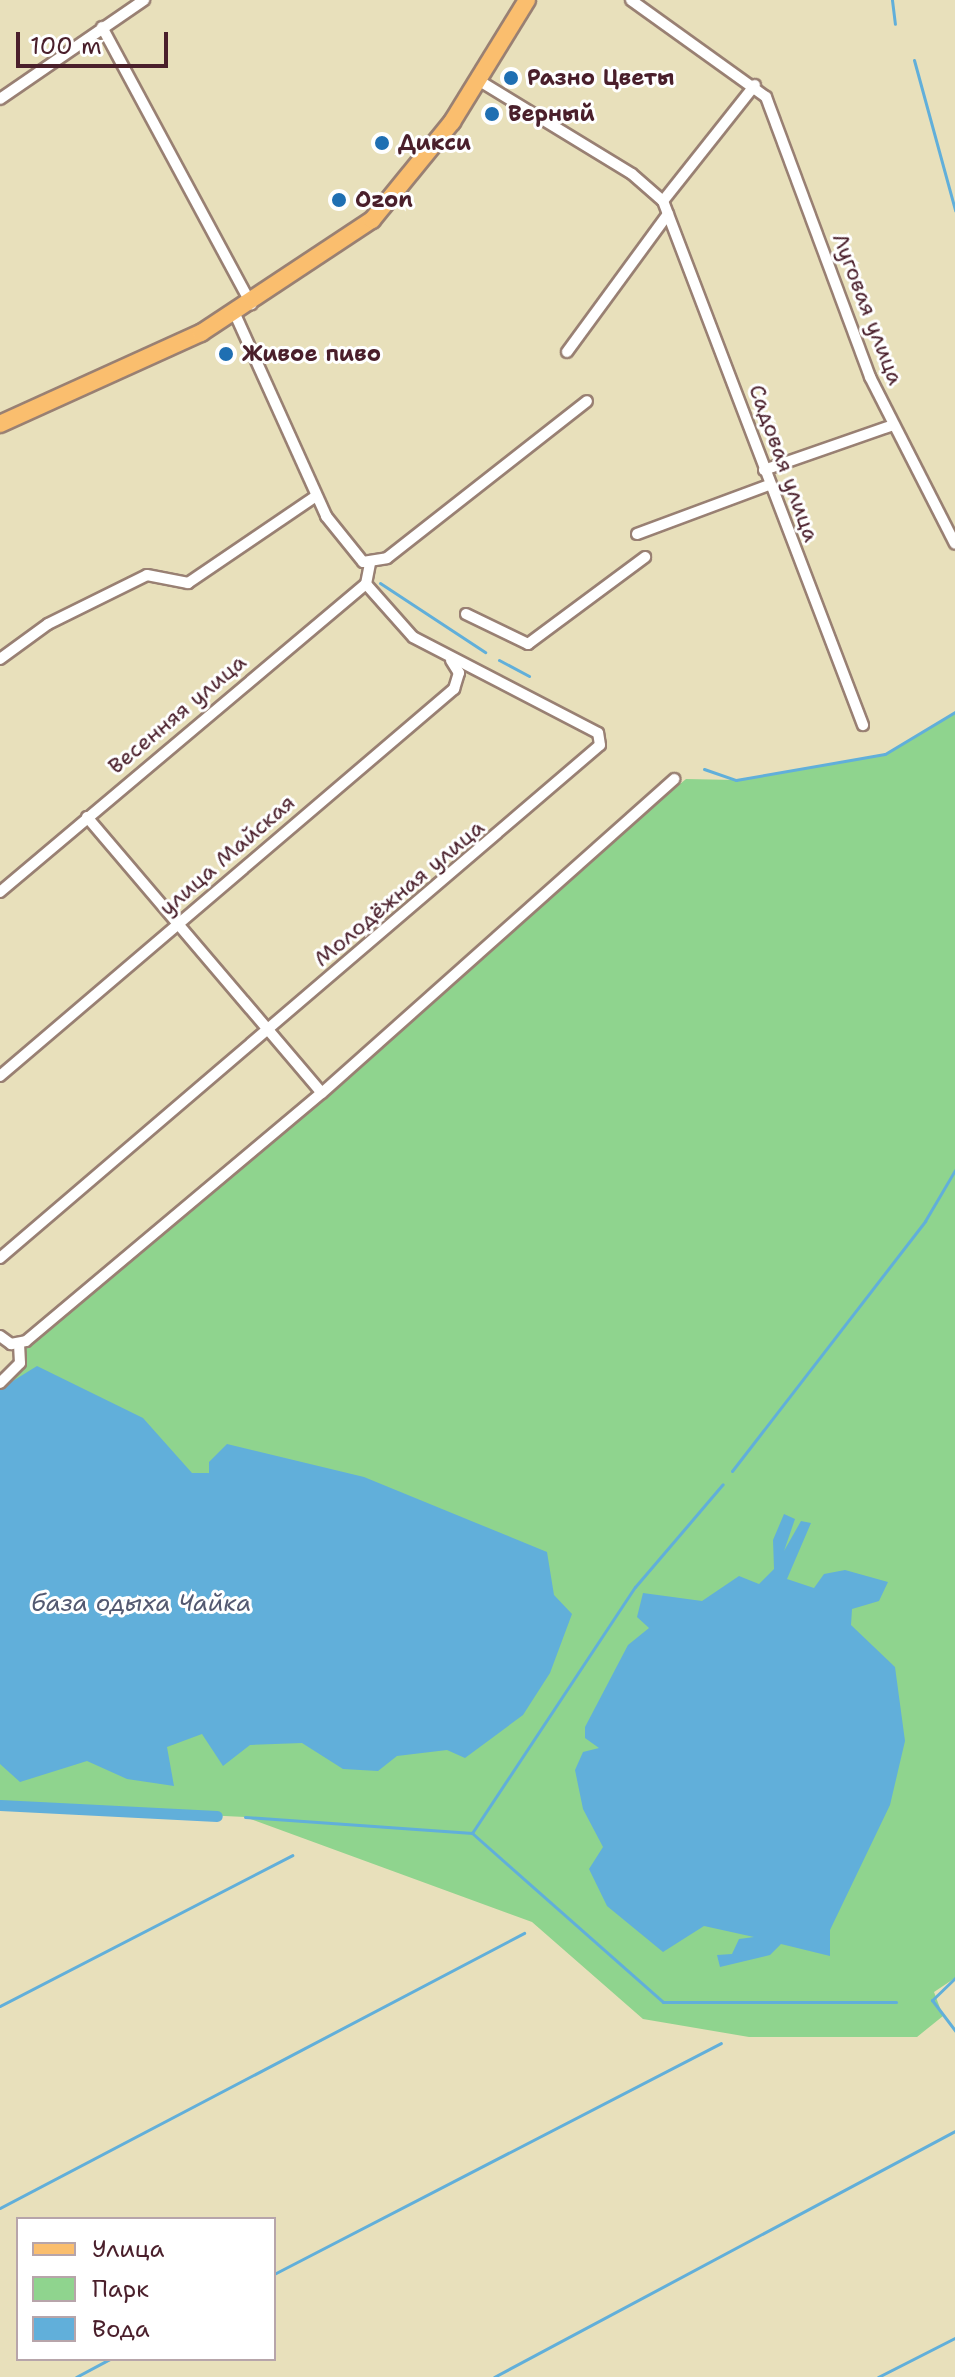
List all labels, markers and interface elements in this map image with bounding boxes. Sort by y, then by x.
scale bar [20,16,172,66]
text: 100 m [30,30,102,62]
place label: Разно Цветы [527,65,674,91]
marker: Разно Цветы [502,69,520,87]
place label: Верный [508,101,595,127]
marker: Верный [483,105,501,123]
place label: Дикси [398,130,471,156]
marker: Дикси [373,134,391,152]
place label: Ozon [355,187,413,213]
marker: Ozon [330,191,348,209]
street label: Луговая улица [827,229,909,389]
place label: Живое пиво [242,341,381,367]
marker: Живое пиво [217,345,235,363]
street label: Садовая улица [743,381,825,545]
street label: Весенняя улица [103,649,251,779]
street label: улица Майская [154,789,300,921]
street label: Молодёжная улица [308,814,490,972]
water label: база одыха Чайка [31,1590,251,1618]
legend [16,2217,276,2361]
text: Улица [92,2233,165,2265]
text: Парк [92,2273,149,2305]
text: Вода [92,2313,150,2345]

